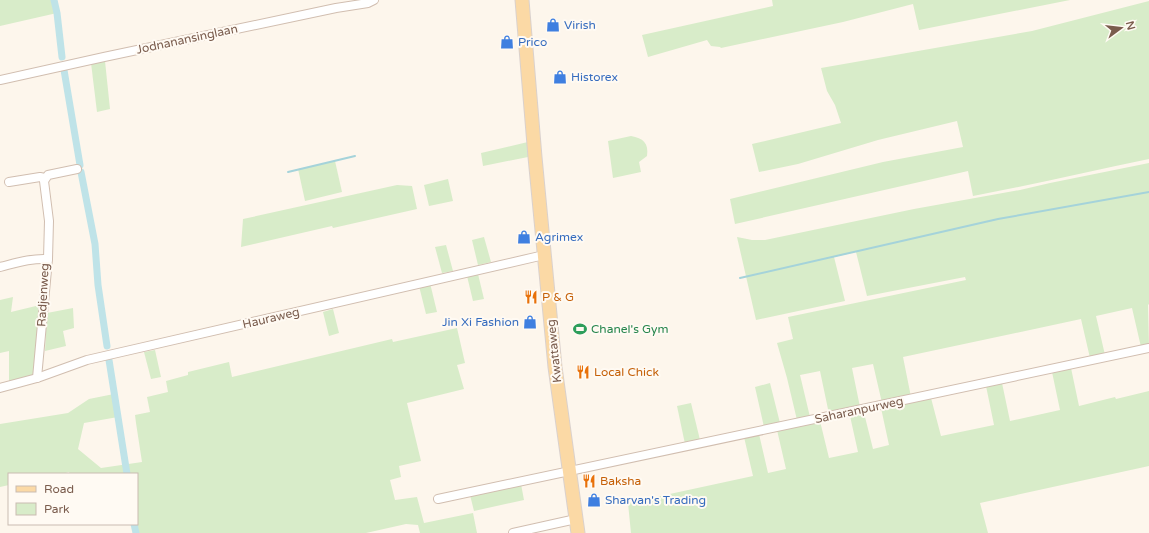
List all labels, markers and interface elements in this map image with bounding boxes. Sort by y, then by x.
north arrow [1101,8,1141,48]
shop icon: Virish [545,17,561,33]
place label: Virish [564,18,596,32]
text: N [1123,20,1138,31]
street label: Jodnanansinglaan [135,21,239,57]
shop icon: Prico [499,34,515,50]
place label: Prico [518,35,547,49]
shop icon: Historex [552,69,568,85]
place label: Historex [571,70,618,84]
shop icon: Agrimex [516,229,532,245]
place label: Agrimex [535,230,583,244]
street label: Radjenweg [34,263,52,327]
restaurant icon: P & G [523,289,539,305]
place label: P & G [542,290,574,304]
street label: Hauraweg [241,305,301,331]
shop icon: Jin Xi Fashion [522,314,538,330]
place label: Jin Xi Fashion [442,315,519,329]
street label: Kwattaweg [544,319,564,383]
sports icon: Chanel's Gym [572,321,588,337]
place label: Chanel's Gym [591,322,669,336]
restaurant icon: Local Chick [575,364,591,380]
place label: Local Chick [594,365,659,379]
street label: Saharanpurweg [813,394,905,426]
legend [8,473,138,525]
restaurant icon: Baksha [581,473,597,489]
place label: Baksha [600,474,641,488]
text: Road [44,482,74,496]
shop icon: Sharvan's Trading [586,492,602,508]
place label: Sharvan's Trading [605,493,706,507]
text: Park [44,502,70,516]

